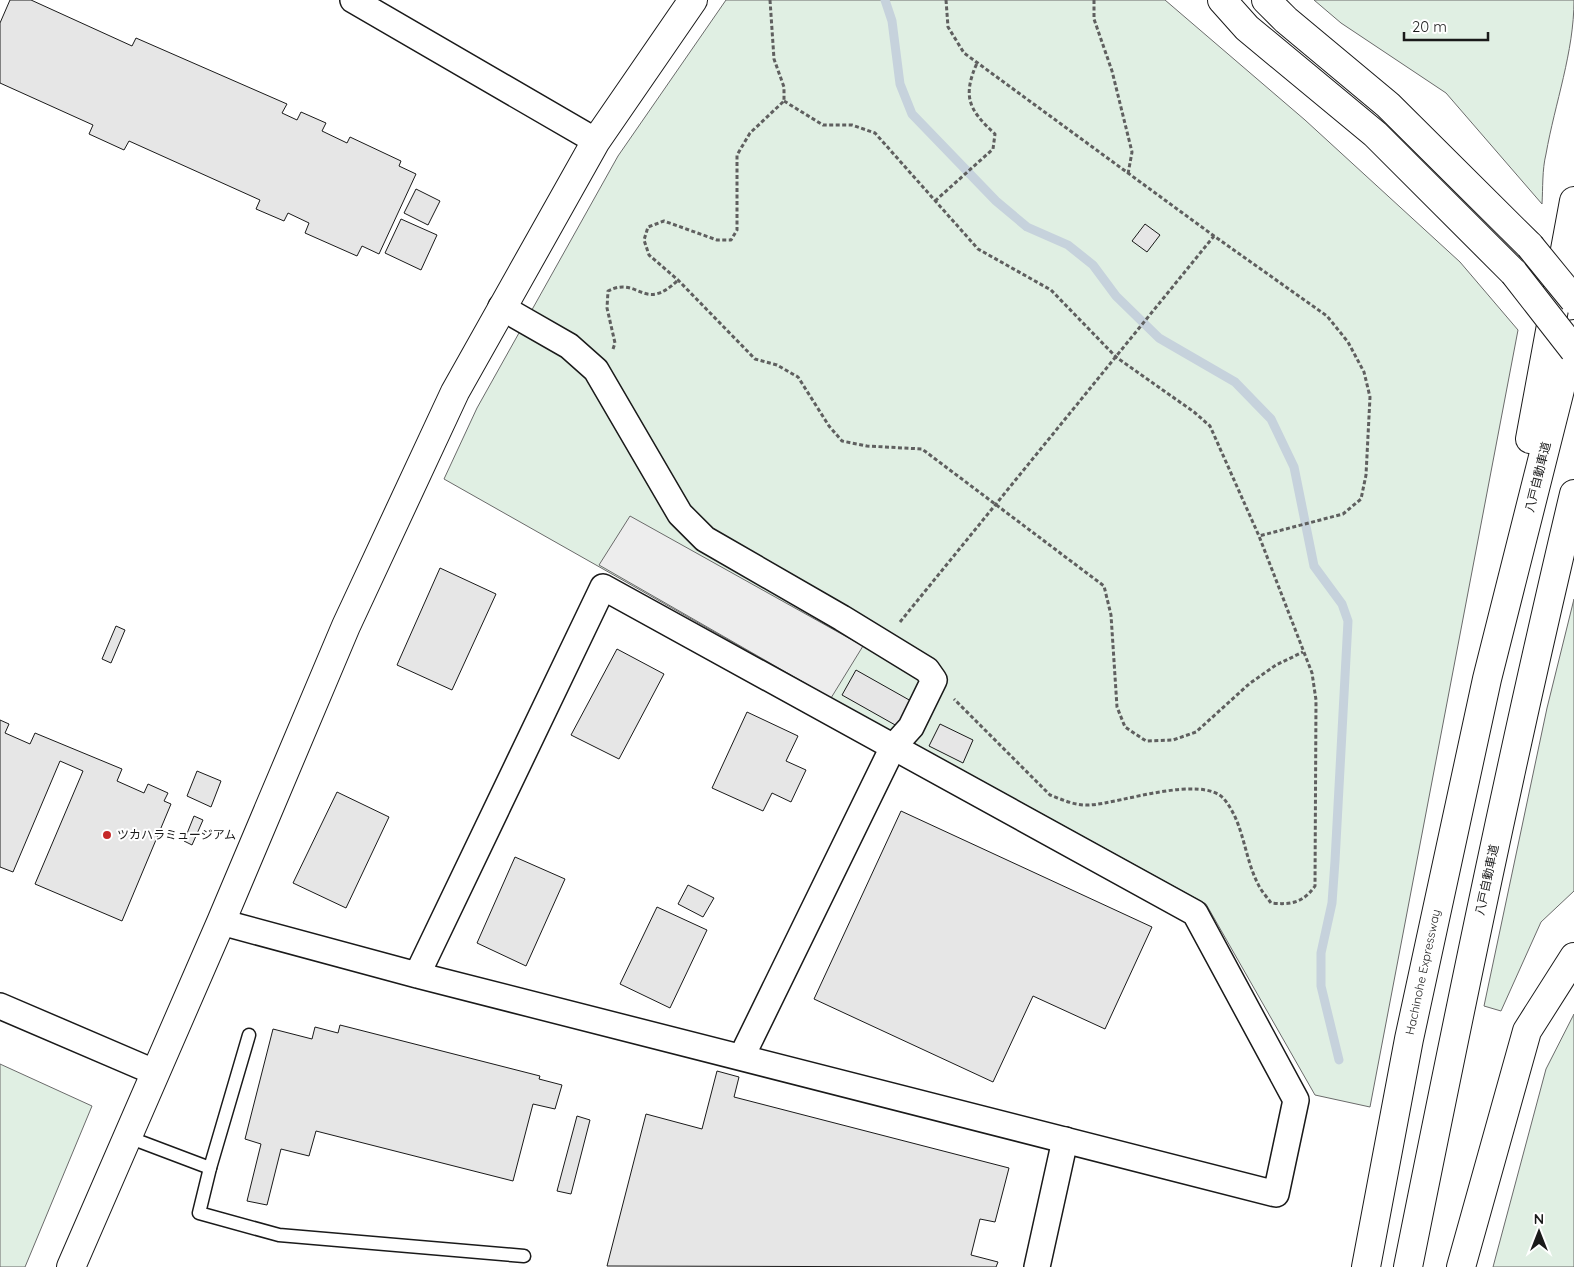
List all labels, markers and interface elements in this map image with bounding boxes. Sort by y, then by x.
scale bar [1404,10,1488,42]
text: 20 m [1412,17,1447,36]
street label: 八戸自動車道 [1522,440,1554,514]
place label: ツカハラミュージアム [117,827,236,842]
marker: ツカハラミュージアム [101,829,113,841]
street label: 八戸自動車道 [1472,843,1501,917]
street label: Hachinohe Expressway [1402,908,1443,1036]
north arrow [1514,1207,1564,1257]
text: N [1534,1210,1544,1228]

